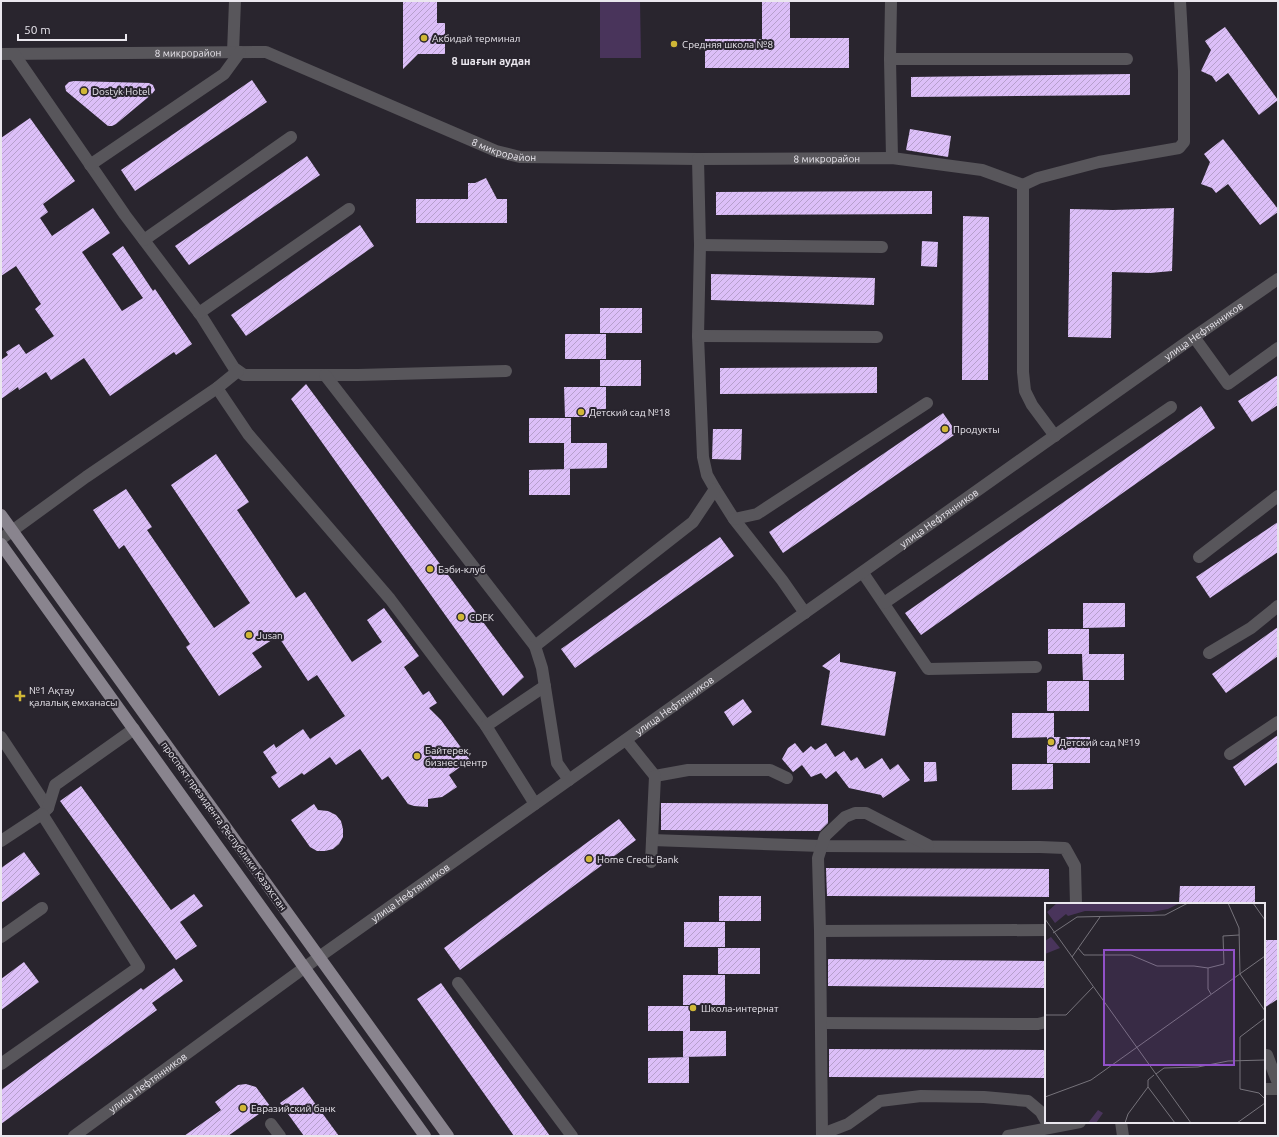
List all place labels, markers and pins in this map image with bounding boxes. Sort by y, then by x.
marker: Акбидай терминал [419,33,429,43]
place label: Акбидай терминал [432,33,521,44]
marker: Средняя школа №8 [669,39,679,49]
place label: Средняя школа №8 [682,39,773,50]
marker: Dostyk Hotel [79,86,89,96]
place label: Dostyk Hotel [92,86,151,97]
marker: Детский сад №18 [576,407,586,417]
place label: Детский сад №18 [589,407,670,418]
marker: Продукты [940,424,950,434]
place label: Продукты [953,424,1000,435]
marker: Бэби-клуб [425,564,435,574]
place label: Бэби-клуб [438,564,486,575]
marker: CDEK [456,612,466,622]
place label: CDEK [469,612,494,623]
marker: Jusan [244,630,254,640]
place label: Jusan [257,630,283,641]
place label: №1 Ақтау қалалық емханасы [29,685,118,708]
marker: №1 Ақтау қалалық емханасы [14,690,26,702]
marker: Детский сад №19 [1046,737,1056,747]
place label: Детский сад №19 [1059,737,1140,748]
place label: Байтерек, бизнес центр [425,745,487,768]
marker: Байтерек, бизнес центр [412,751,422,761]
marker: Home Credit Bank [584,854,594,864]
place label: Home Credit Bank [597,854,678,865]
marker: Школа-интернат [688,1003,698,1013]
place label: Школа-интернат [701,1003,779,1014]
marker: Евразийский банк [238,1103,248,1113]
place label: Евразийский банк [251,1103,336,1114]

